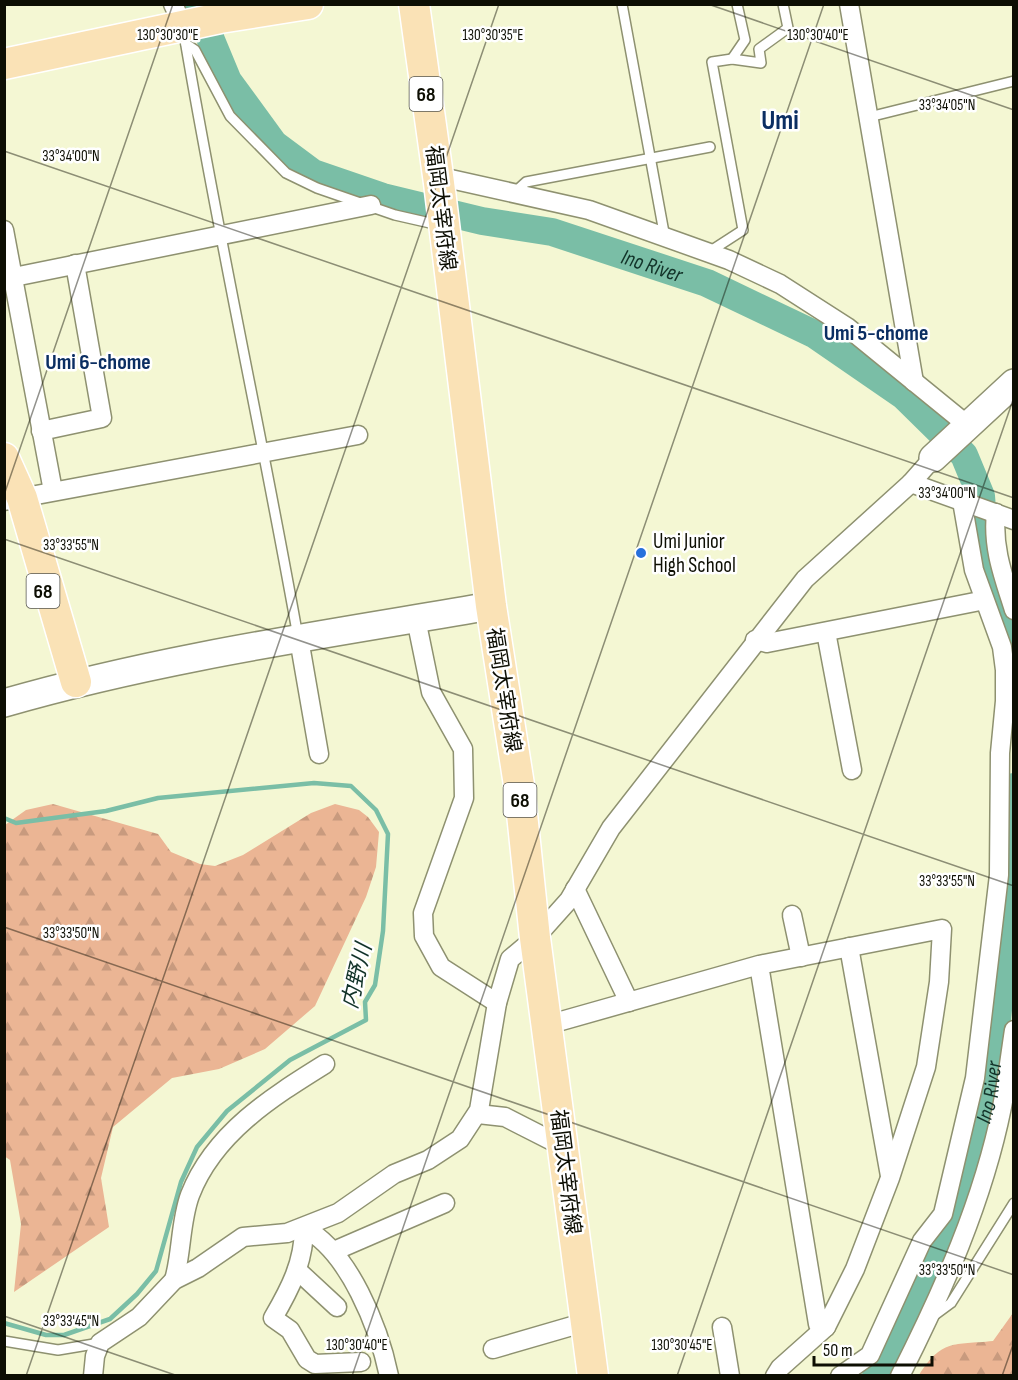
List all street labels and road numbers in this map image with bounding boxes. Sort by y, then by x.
road number: 68 [410,77,442,111]
street label: 福岡太宰府線 [420,144,461,272]
road number: 68 [26,574,60,608]
street label: 福岡太宰府線 [481,626,526,754]
road number: 68 [504,783,536,817]
street label: 福岡太宰府線 [545,1108,586,1236]

